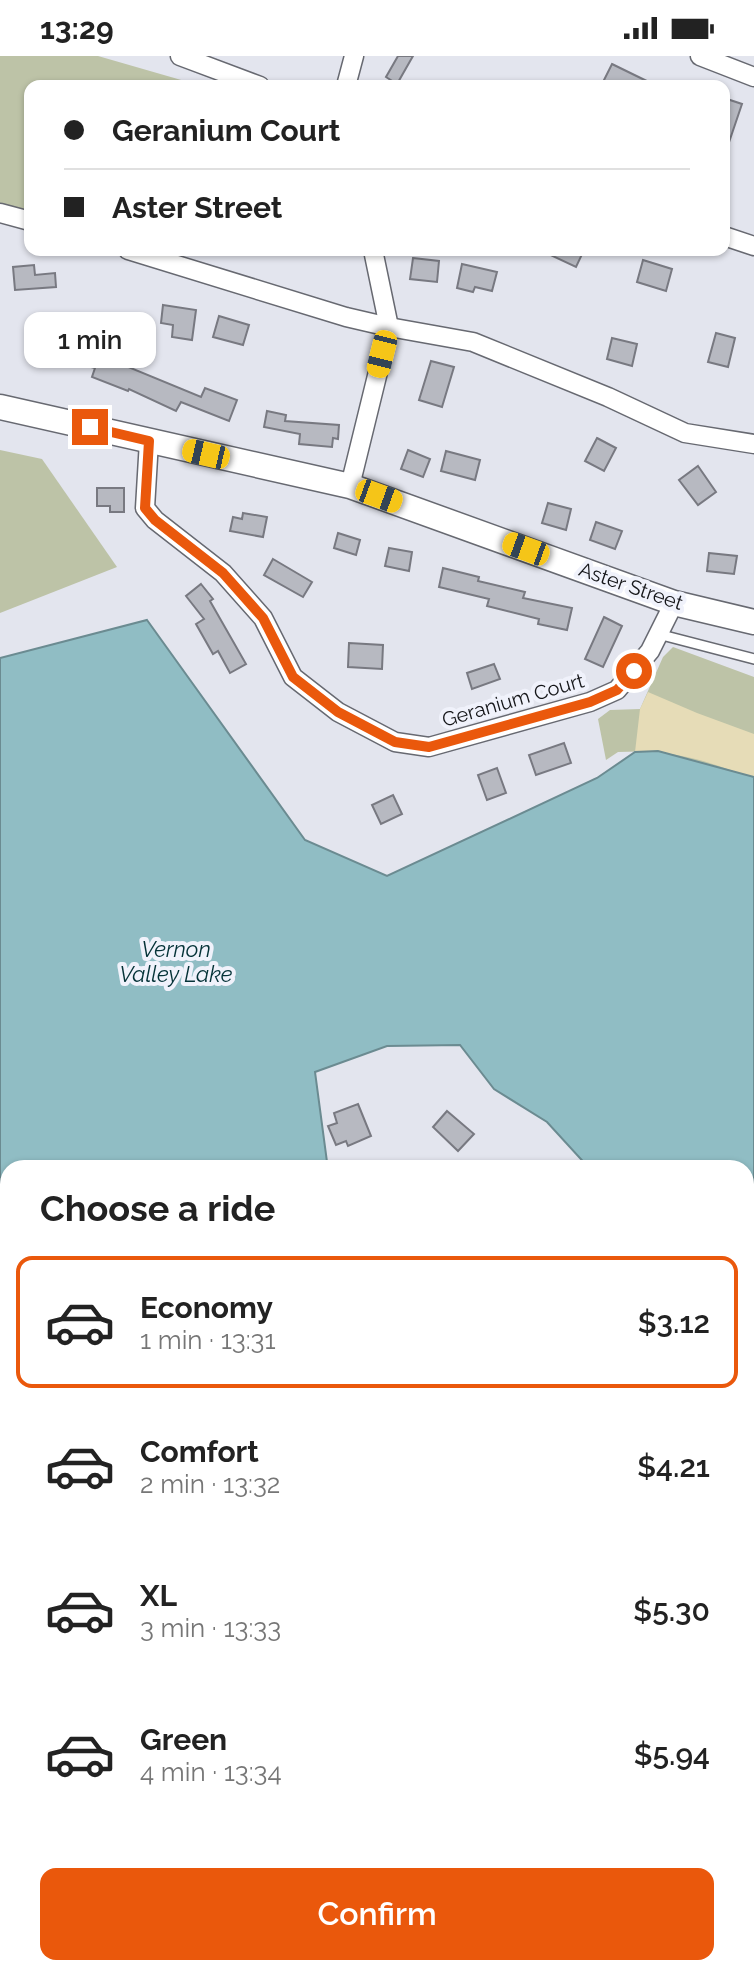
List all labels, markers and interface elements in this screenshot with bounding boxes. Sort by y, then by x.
text: 13:29 [40,11,114,46]
text: Geranium Court [112,113,340,148]
text: Aster Street [112,190,282,225]
callout: 1 min [24,311,156,367]
text: 1 min [58,325,122,355]
car [365,328,399,380]
route end [72,409,108,445]
car [180,437,232,471]
car [352,477,406,515]
car [499,530,553,568]
street label: Aster Street [576,557,686,615]
route start [616,653,652,689]
street label: Geranium Court [439,668,587,732]
water label: Vernon Valley Lake [119,936,233,987]
text: Choose a ride [40,1187,275,1229]
icon: car [44,1286,116,1358]
text: Economy [140,1290,273,1325]
text: $3.12 [638,1305,710,1340]
text: 1 min · 13:31 [140,1325,276,1355]
icon: car [44,1430,116,1502]
text: Comfort [140,1434,259,1469]
text: $4.21 [637,1449,710,1484]
text: 2 min · 13:32 [140,1469,280,1499]
icon: car [44,1574,116,1646]
text: XL [140,1578,177,1613]
text: $5.30 [633,1593,710,1628]
text: 3 min · 13:33 [140,1613,281,1643]
icon: car [44,1718,116,1790]
text: Green [140,1722,227,1757]
text: $5.94 [634,1737,710,1772]
text: 4 min · 13:34 [140,1757,282,1787]
button: Confirm [40,1868,714,1960]

